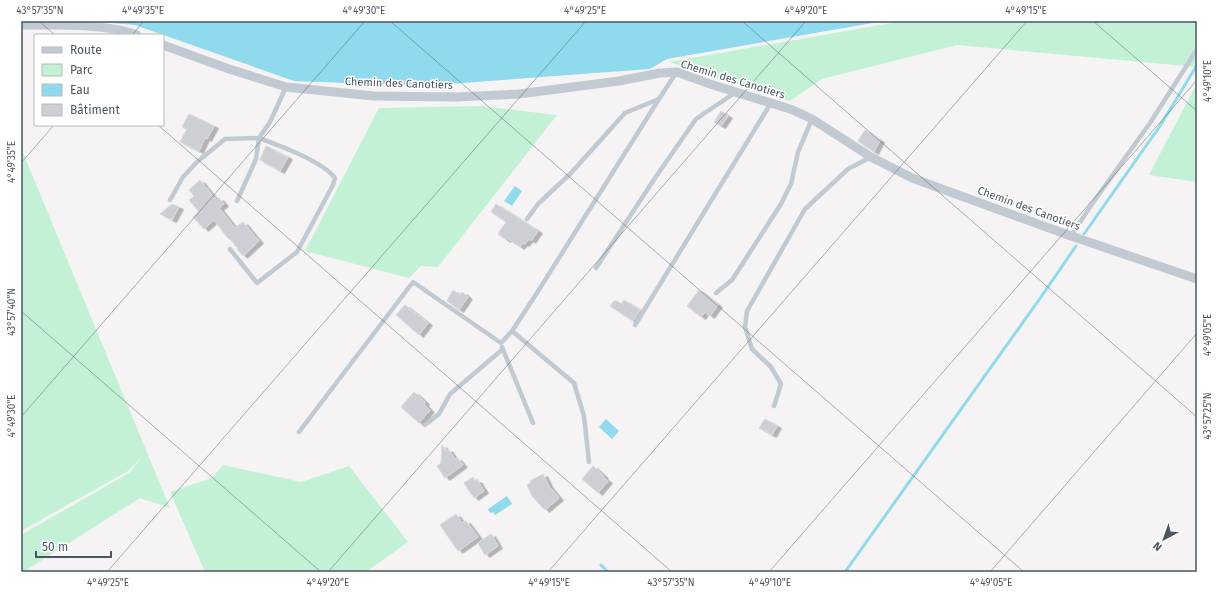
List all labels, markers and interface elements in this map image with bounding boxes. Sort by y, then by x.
text: 43°57'35"N [16,5,64,17]
text: 4°49'35"E [122,5,164,17]
text: 4°49'30"E [343,5,385,17]
text: 4°49'25"E [564,5,606,17]
text: 4°49'20"E [785,5,827,17]
text: 4°49'15"E [1005,5,1047,17]
legend [34,34,164,126]
text: Route [70,43,102,57]
street label: Chemin des Canotiers [679,57,786,102]
text: 4°49'10"E [1202,60,1214,102]
text: Parc [70,63,93,77]
street label: Chemin des Canotiers [345,75,453,92]
text: Eau [70,83,90,97]
text: Bâtiment [70,103,120,117]
text: 4°49'35"E [6,141,18,183]
street label: Chemin des Canotiers [976,184,1082,233]
text: 43°57'40"N [6,288,18,336]
text: 4°49'05"E [1202,314,1214,356]
text: 43°57'25"N [1202,392,1214,440]
text: 4°49'30"E [6,395,18,437]
north arrow [1144,519,1184,559]
scale bar [36,533,111,559]
text: N [1151,539,1165,553]
text: 50 m [42,540,68,554]
text: 4°49'25"E [87,577,129,589]
text: 4°49'20"E [307,577,349,589]
text: 4°49'15"E [528,577,570,589]
text: 43°57'35"N [647,577,695,589]
text: 4°49'10"E [749,577,791,589]
text: 4°49'05"E [970,577,1012,589]

